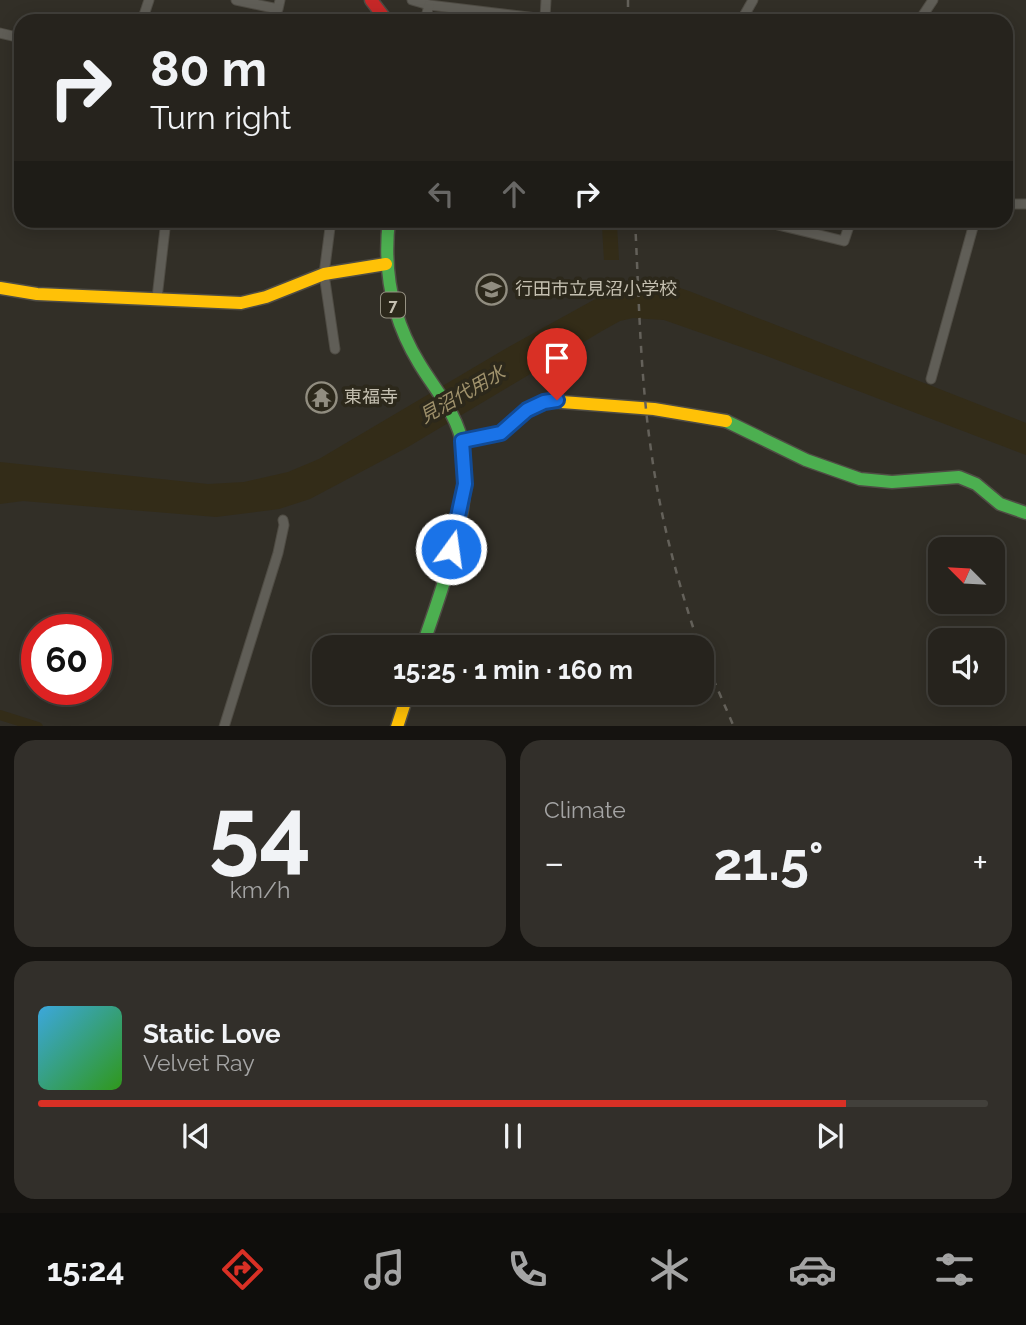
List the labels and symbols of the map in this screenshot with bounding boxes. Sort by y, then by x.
school or university icon: 行田市立見沼小学校 [475,272,509,306]
place label: 行田市立見沼小学校 [515,278,677,299]
road number: 7 [381,292,405,318]
pin [527,328,587,400]
water label: 見沼代用水 [415,360,510,427]
temple icon: 東福寺 [304,380,338,414]
place label: 東福寺 [344,386,398,407]
position arrow [414,512,488,586]
north arrow [928,537,1004,614]
speed limit sign: 60 [21,614,112,705]

